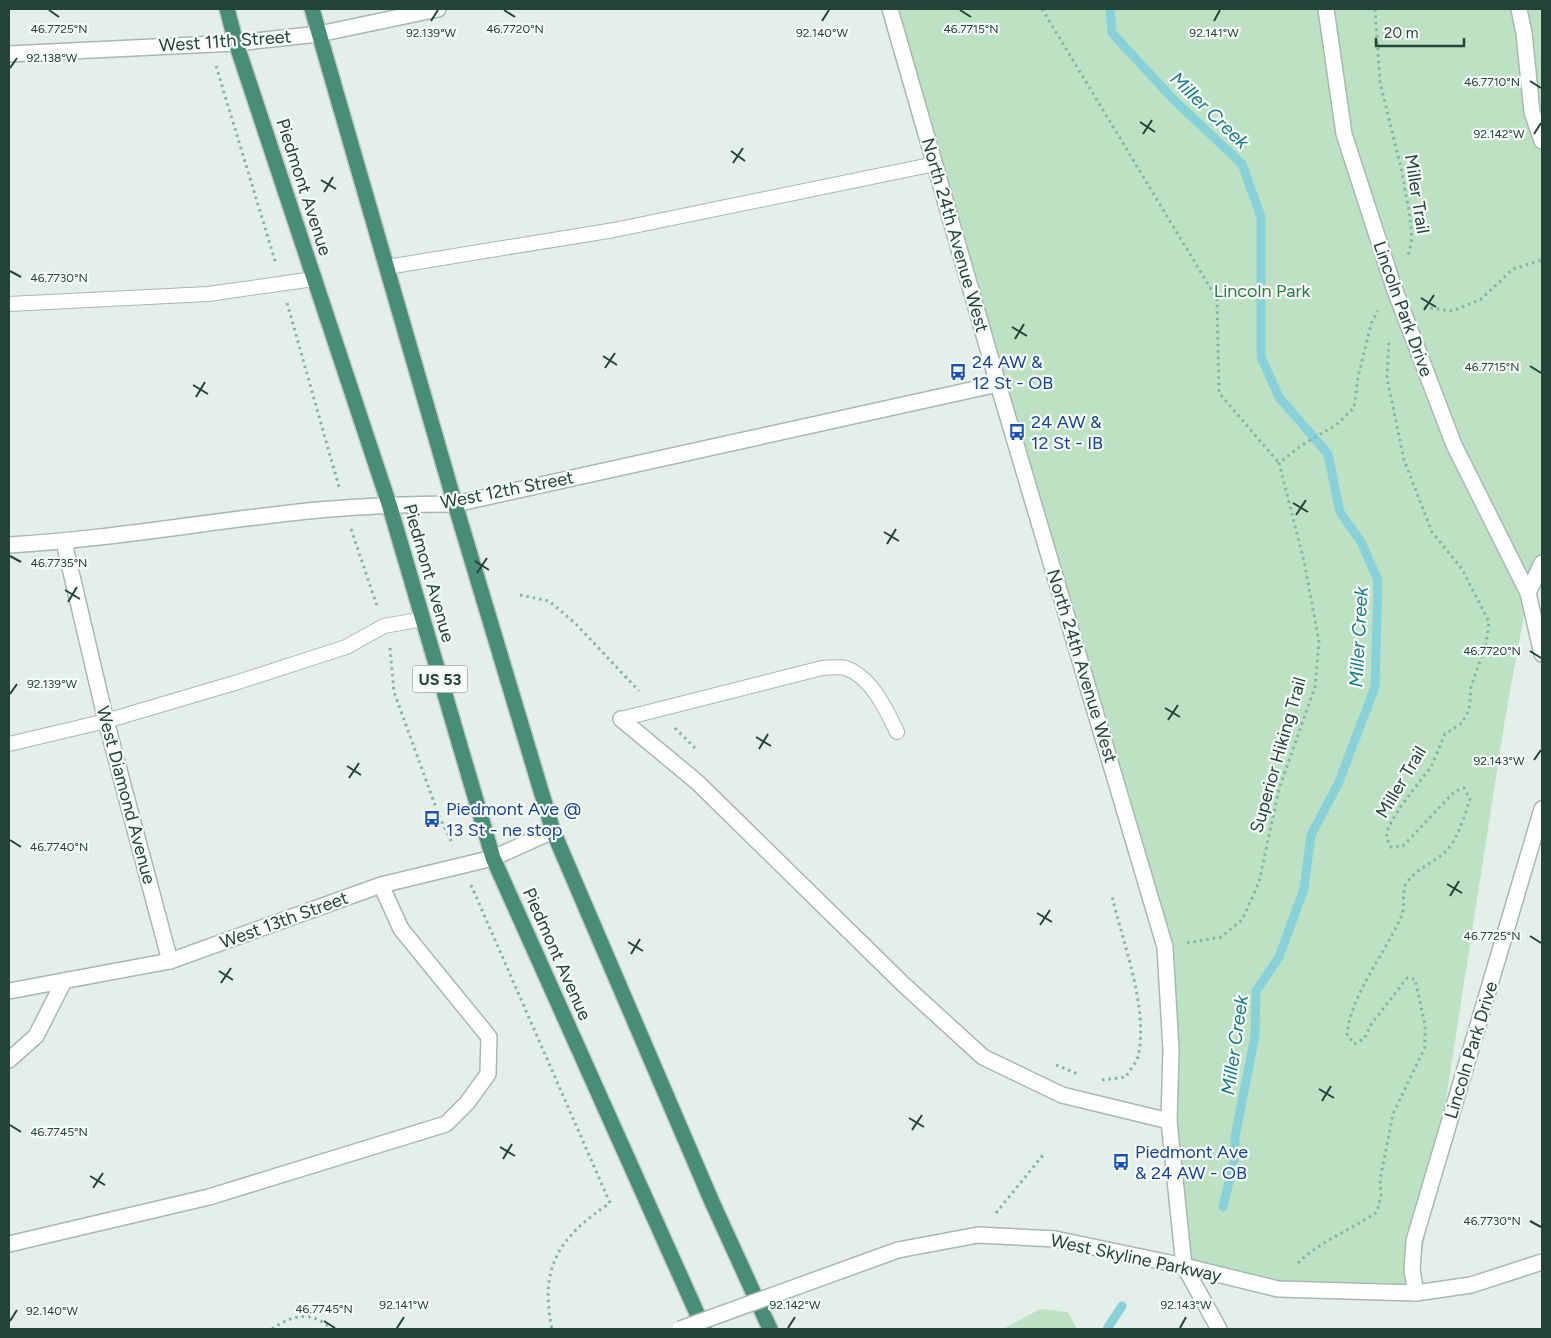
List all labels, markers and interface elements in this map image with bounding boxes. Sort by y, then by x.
scale bar [1376,15,1464,47]
text: 46.7725°N [31,22,87,36]
text: 46.7720°N [486,22,544,36]
text: 46.7715°N [943,22,999,36]
text: 20 m [1384,24,1418,42]
street label: West 11th Street [158,25,292,57]
text: 92.139°W [406,26,457,40]
text: 92.140°W [796,26,849,40]
text: 92.141°W [1189,26,1239,40]
text: 92.138°W [27,51,78,65]
water label: Miller Creek [1165,67,1254,154]
text: 46.7710°N [1464,75,1520,89]
street label: Piedmont Avenue [271,116,337,259]
text: 92.142°W [1473,127,1525,141]
street label: North 24th Avenue West [917,135,993,335]
street label: Miller Trail [1400,153,1434,235]
street label: Lincoln Park Drive [1368,238,1438,380]
text: 46.7730°N [30,271,88,285]
park label: Lincoln Park [1214,280,1310,302]
place label: 24 AW & 12 St - OB [972,351,1053,394]
text: 46.7715°N [1464,360,1520,374]
bus stop icon: 24 AW & 12 St - OB [948,362,968,382]
place label: 24 AW & 12 St - IB [1031,411,1103,454]
bus stop icon: 24 AW & 12 St - IB [1007,422,1027,442]
street label: West 12th Street [439,466,576,514]
street label: Piedmont Avenue [399,501,459,645]
text: 46.7735°N [31,556,87,570]
street label: North 24th Avenue West [1042,567,1122,766]
water label: Miller Creek [1344,585,1373,688]
text: 46.7720°N [1463,644,1521,658]
road number: US 53 [412,666,468,692]
street label: Superior Hiking Trail [1245,675,1311,835]
text: 92.139°W [27,677,78,691]
street label: West Diamond Avenue [92,704,160,887]
street label: Miller Trail [1371,742,1431,822]
text: 92.143°W [1474,754,1525,768]
place label: Piedmont Ave @ 13 St - ne stop [446,798,581,841]
bus stop icon: Piedmont Ave @ 13 St - ne stop [422,809,442,829]
text: 46.7740°N [30,840,88,854]
street label: Piedmont Avenue [518,884,596,1024]
street label: West 13th Street [217,887,351,953]
text: 46.7725°N [1464,929,1520,943]
street label: Lincoln Park Drive [1440,978,1502,1121]
water label: Miller Creek [1216,993,1253,1097]
text: 46.7745°N [30,1125,88,1139]
place label: Piedmont Ave & 24 AW - OB [1135,1141,1248,1184]
bus stop icon: Piedmont Ave & 24 AW - OB [1111,1152,1131,1172]
text: 46.7730°N [1463,1214,1521,1228]
street label: West Skyline Parkway [1048,1229,1224,1287]
text: 92.141°W [379,1298,429,1312]
text: 92.142°W [769,1298,821,1312]
text: 92.143°W [1161,1298,1212,1312]
text: 46.7745°N [295,1302,353,1316]
text: 92.140°W [26,1304,79,1318]

